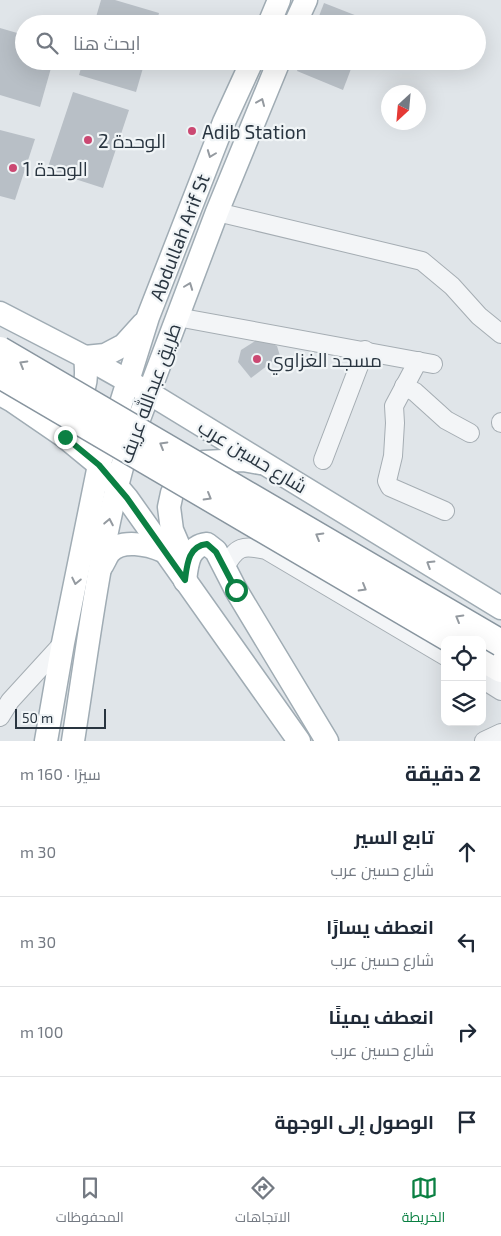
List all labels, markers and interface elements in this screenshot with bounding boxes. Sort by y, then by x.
search box [15,15,486,70]
icon: search [33,29,61,57]
text: ابحث هنا [73,31,141,54]
north arrow [381,85,426,130]
one-way arrow [255,98,266,107]
place label: Adib Station [202,120,306,143]
marker: Adib Station [186,125,198,137]
place label: الوحدة 2 [98,129,166,153]
marker: الوحدة 2 [82,134,94,146]
one-way arrow [207,149,218,158]
place label: الوحدة 1 [23,157,88,181]
marker: الوحدة 1 [7,162,19,174]
street label: Abdullah Arif St [144,170,214,304]
one-way arrow [182,282,193,291]
street label: طريق عبدالله عريف [113,320,187,467]
place label: مسجد الغزاوي [267,348,382,375]
marker: مسجد الغزاوي [251,353,263,365]
one-way arrow [19,360,28,370]
street label: شارع حسين عرب [193,414,312,500]
route end [54,426,77,449]
one-way arrow [160,442,169,452]
one-way arrow [203,491,212,501]
one-way arrow [104,518,114,527]
one-way arrow [315,533,324,543]
one-way arrow [426,561,435,571]
one-way arrow [71,577,82,586]
route start [225,579,248,602]
one-way arrow [358,582,367,592]
one-way arrow [455,615,464,625]
map controls [441,636,486,726]
button: locate [441,636,486,681]
button: layers [441,681,486,726]
scale bar [15,706,106,729]
text: 50 m [22,709,53,726]
text: 2 دقيقة [405,760,481,785]
text: سيرًا · 160 m [20,764,101,783]
text: تابع السير [354,825,434,848]
icon: ahead [453,838,481,866]
text: 30 m [20,842,56,861]
text: شارع حسين عرب [330,860,434,879]
text: انعطف يسارًا [326,915,434,938]
icon: left [453,928,481,956]
text: 30 m [20,932,56,951]
text: شارع حسين عرب [330,950,434,969]
text: انعطف يمينًا [329,1005,434,1028]
icon: right [453,1018,481,1046]
text: 100 m [20,1022,63,1041]
text: شارع حسين عرب [330,1040,434,1059]
icon: arrive [453,1108,481,1136]
text: الوصول إلى الوجهة [274,1110,434,1133]
tab: المحفوظات [56,1174,124,1230]
tab: الاتجاهات [235,1174,290,1230]
tab: الخريطة [402,1174,445,1230]

